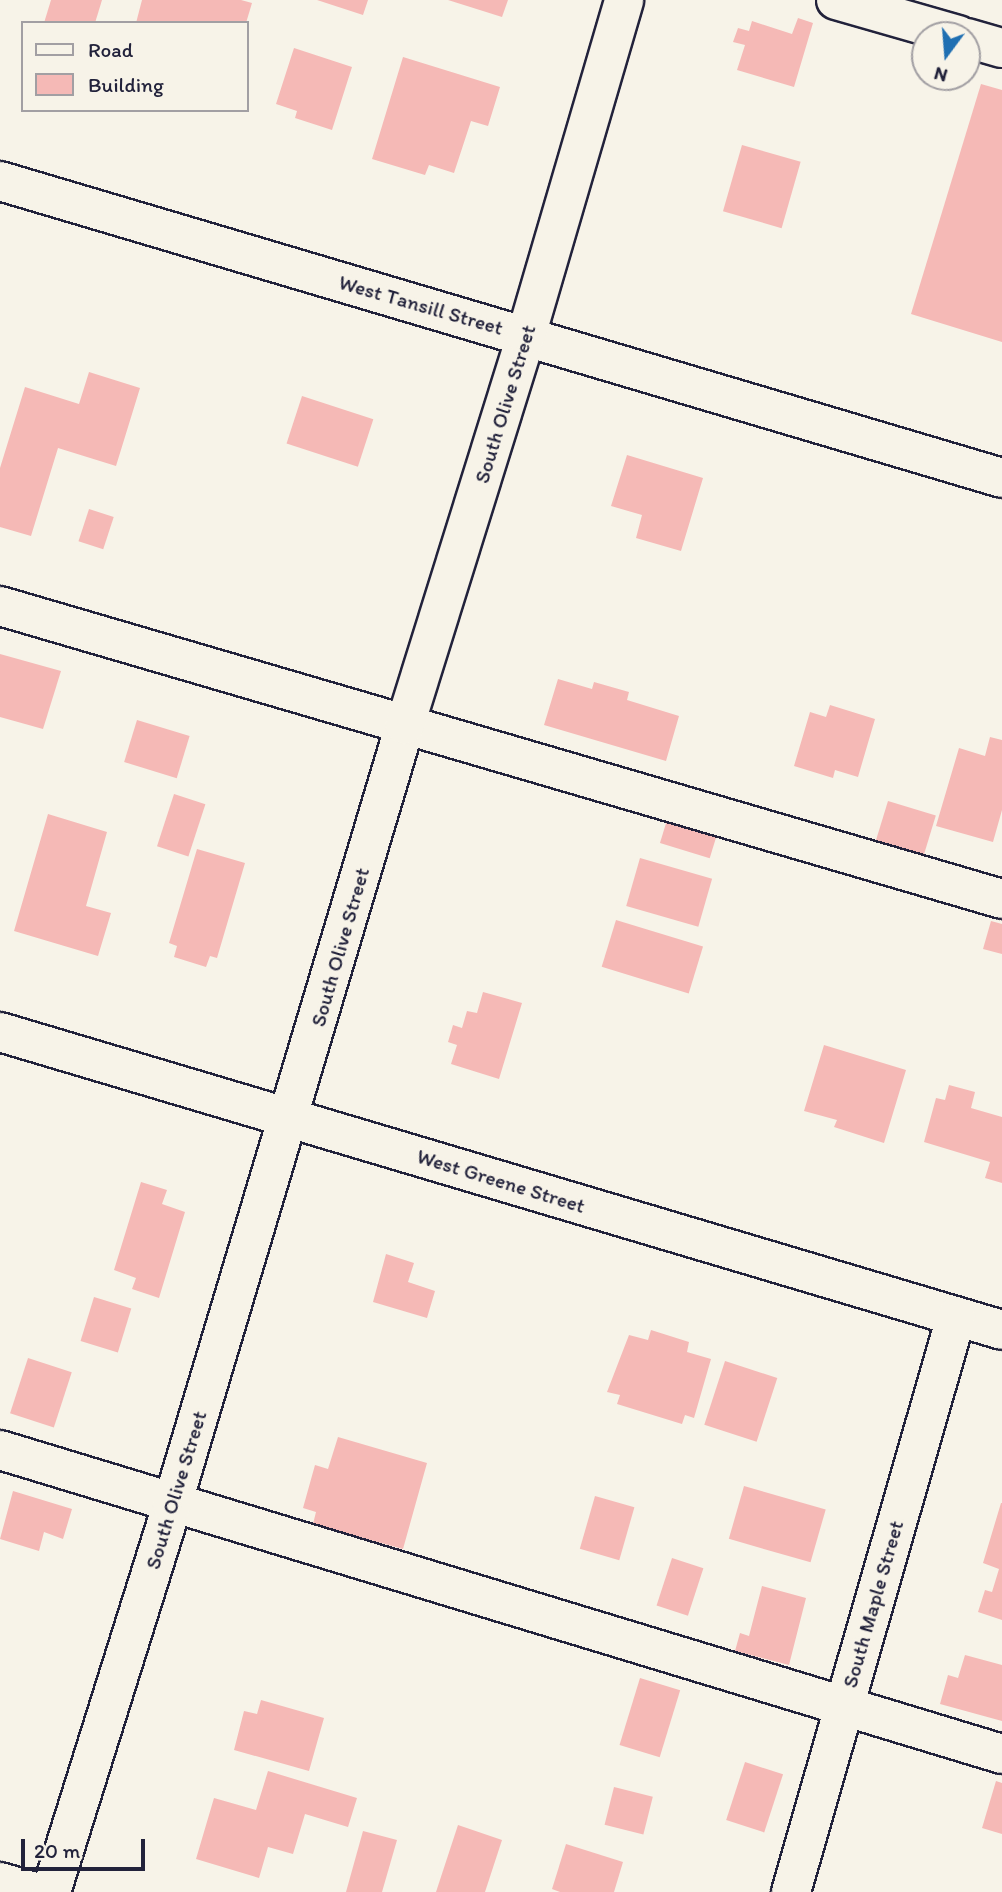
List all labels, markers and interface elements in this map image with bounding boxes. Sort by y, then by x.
legend [21,21,248,112]
north arrow [911,21,981,91]
text: Road [88,37,133,62]
text: N [931,62,950,88]
text: Building [88,72,164,97]
street label: West Tansill Street [337,270,505,340]
street label: South Olive Street [469,322,541,486]
street label: South Olive Street [305,865,375,1029]
street label: West Greene Street [414,1144,588,1218]
street label: South Olive Street [140,1408,212,1572]
street label: South Maple Street [837,1518,909,1690]
scale bar [24,1826,149,1870]
text: 20 m [34,1838,80,1863]

